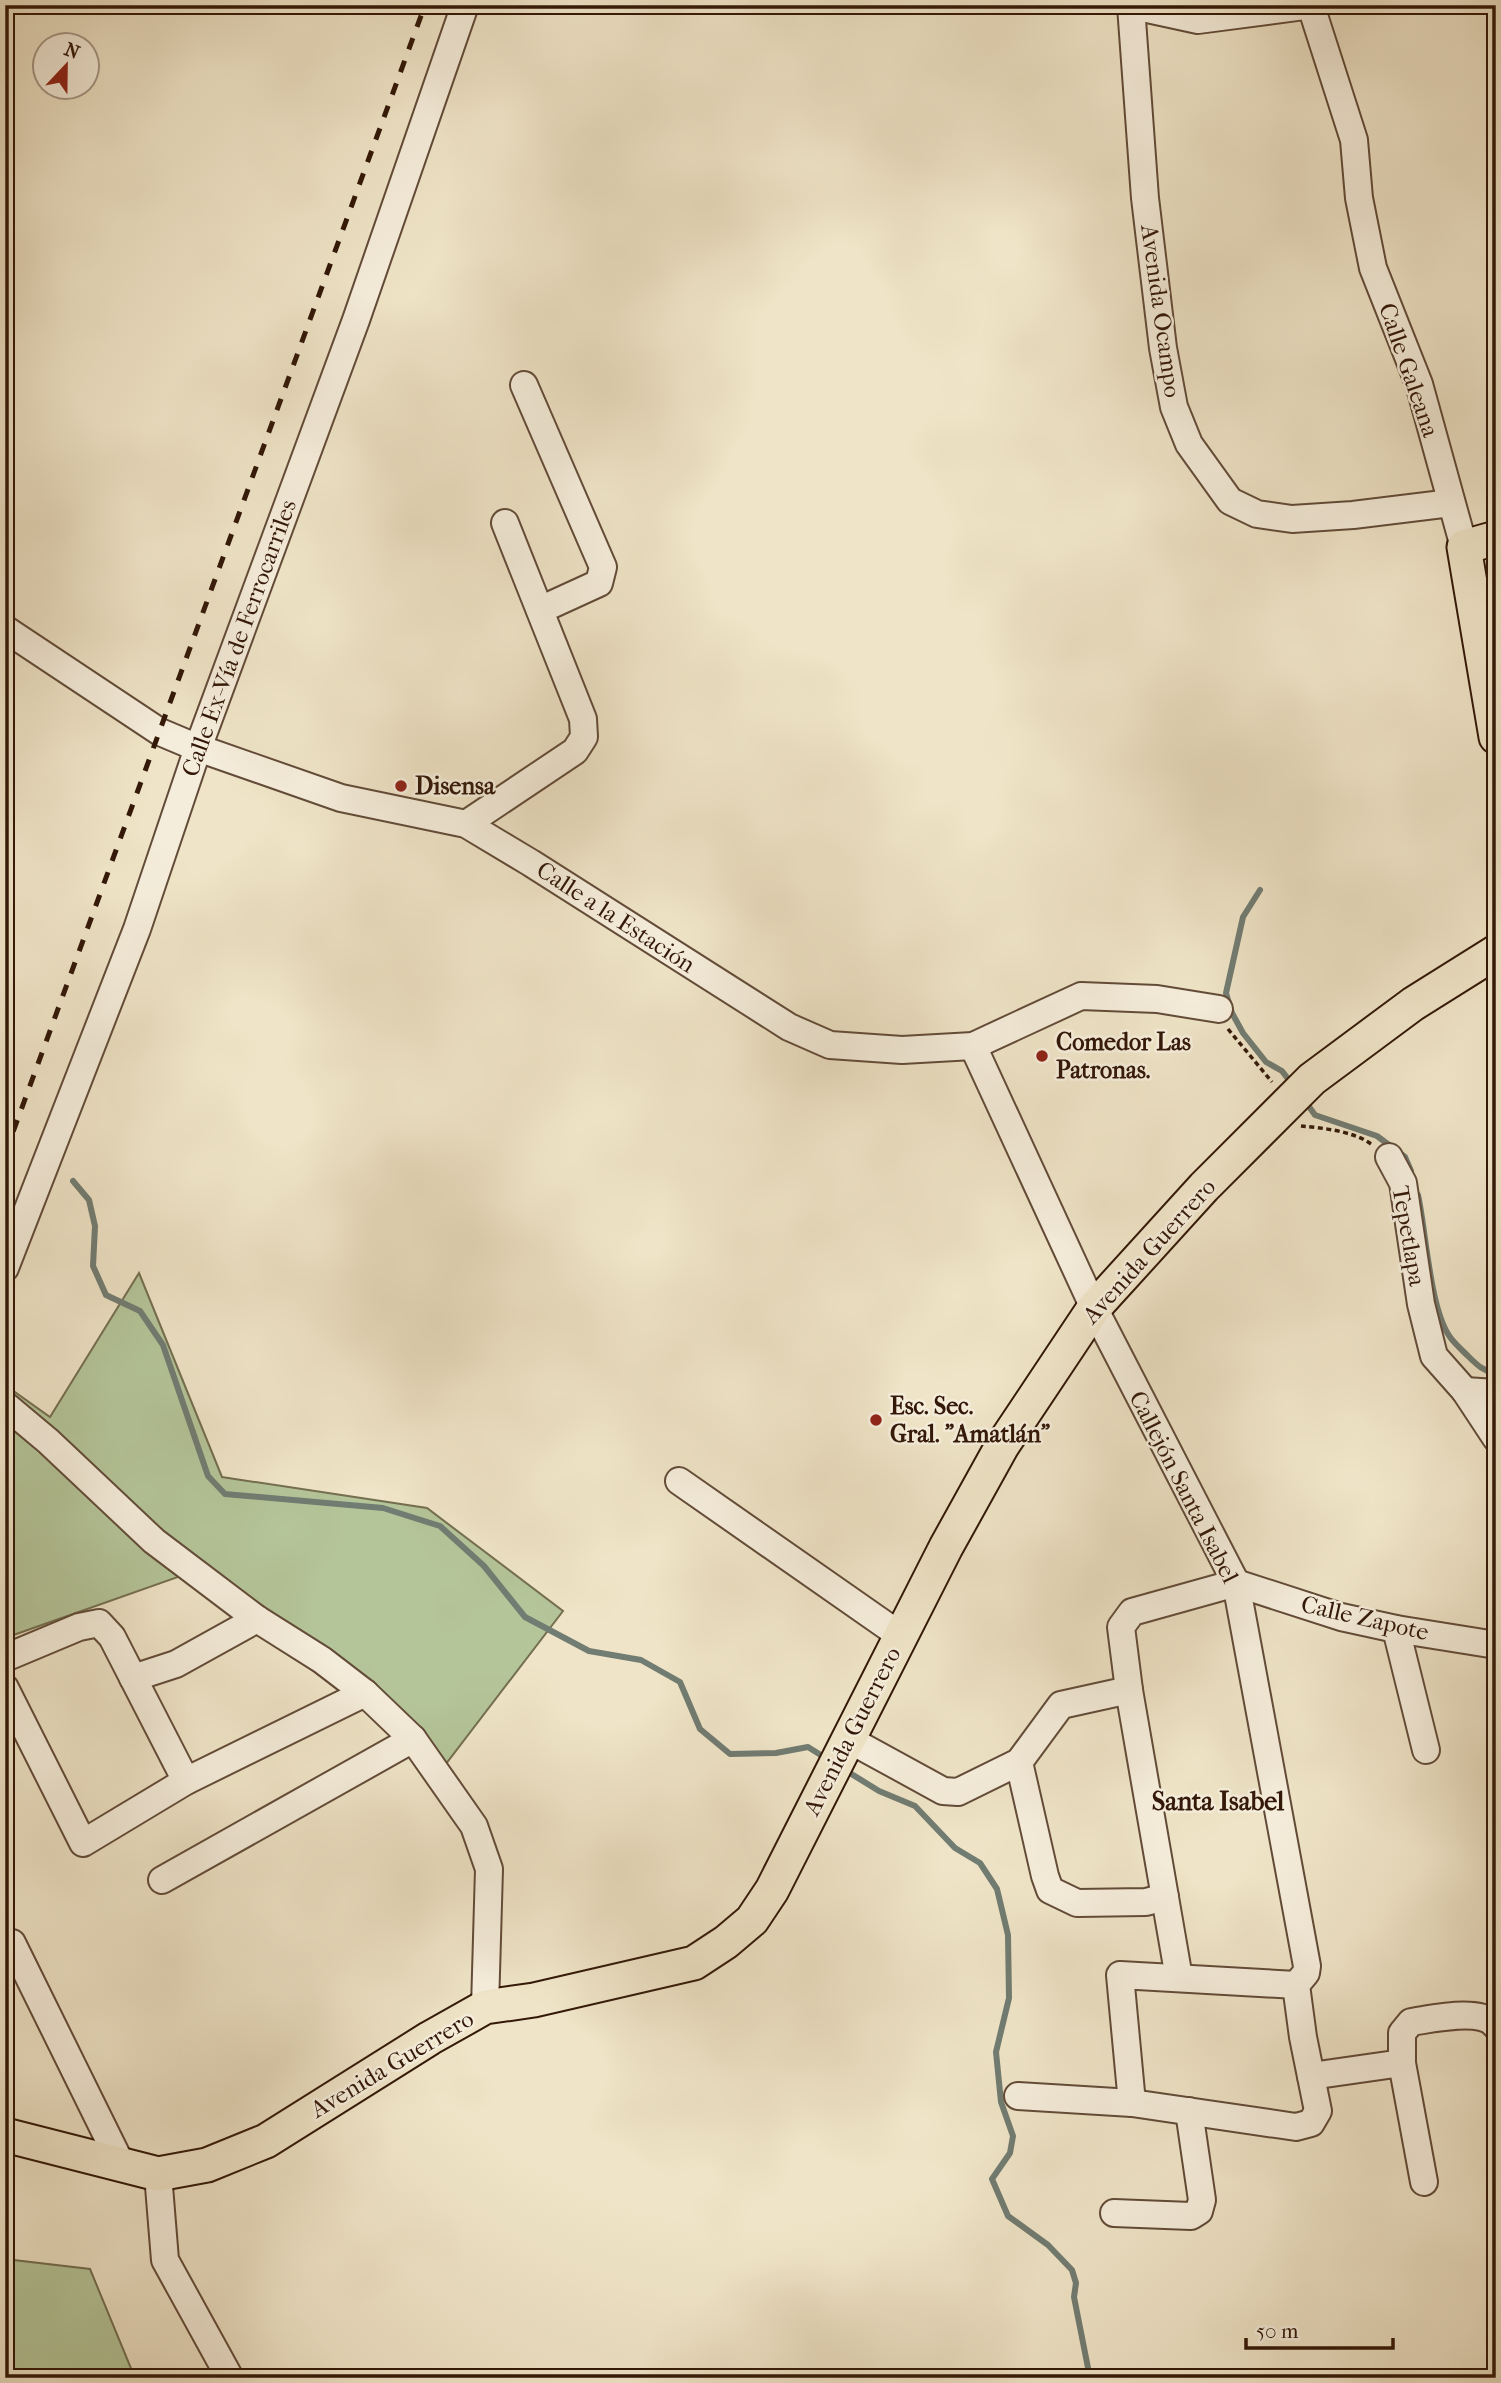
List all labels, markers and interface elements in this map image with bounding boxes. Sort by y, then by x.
north arrow [32,32,102,102]
text: N [61,38,83,64]
street label: Avenida Ocampo [1135,222,1187,399]
street label: Calle Galeana [1373,299,1445,442]
street label: Calle Ex-Vía de Ferrocarriles [176,496,302,780]
place label: Disensa [415,772,496,800]
marker: Disensa [393,778,409,794]
street label: Calle a la Estación [532,855,700,979]
place label: Comedor Las Patronas. [1056,1028,1191,1084]
marker: Comedor Las Patronas. [1034,1048,1050,1064]
street label: Avenida Guerrero [1076,1173,1221,1330]
street label: Tepetlapa [1386,1184,1432,1289]
street label: Callejón Santa Isabel [1123,1386,1245,1588]
place label: Esc. Sec. Gral. "Amatlán" [890,1392,1051,1448]
marker: Esc. Sec. Gral. "Amatlán" [868,1412,884,1428]
street label: Calle Zapote [1298,1590,1432,1646]
street label: Avenida Guerrero [797,1642,907,1821]
district label: Santa Isabel [1152,1786,1285,1817]
street label: Avenida Guerrero [304,2004,479,2124]
scale bar [1246,2306,1392,2350]
text: 50 m [1256,2319,1299,2343]

